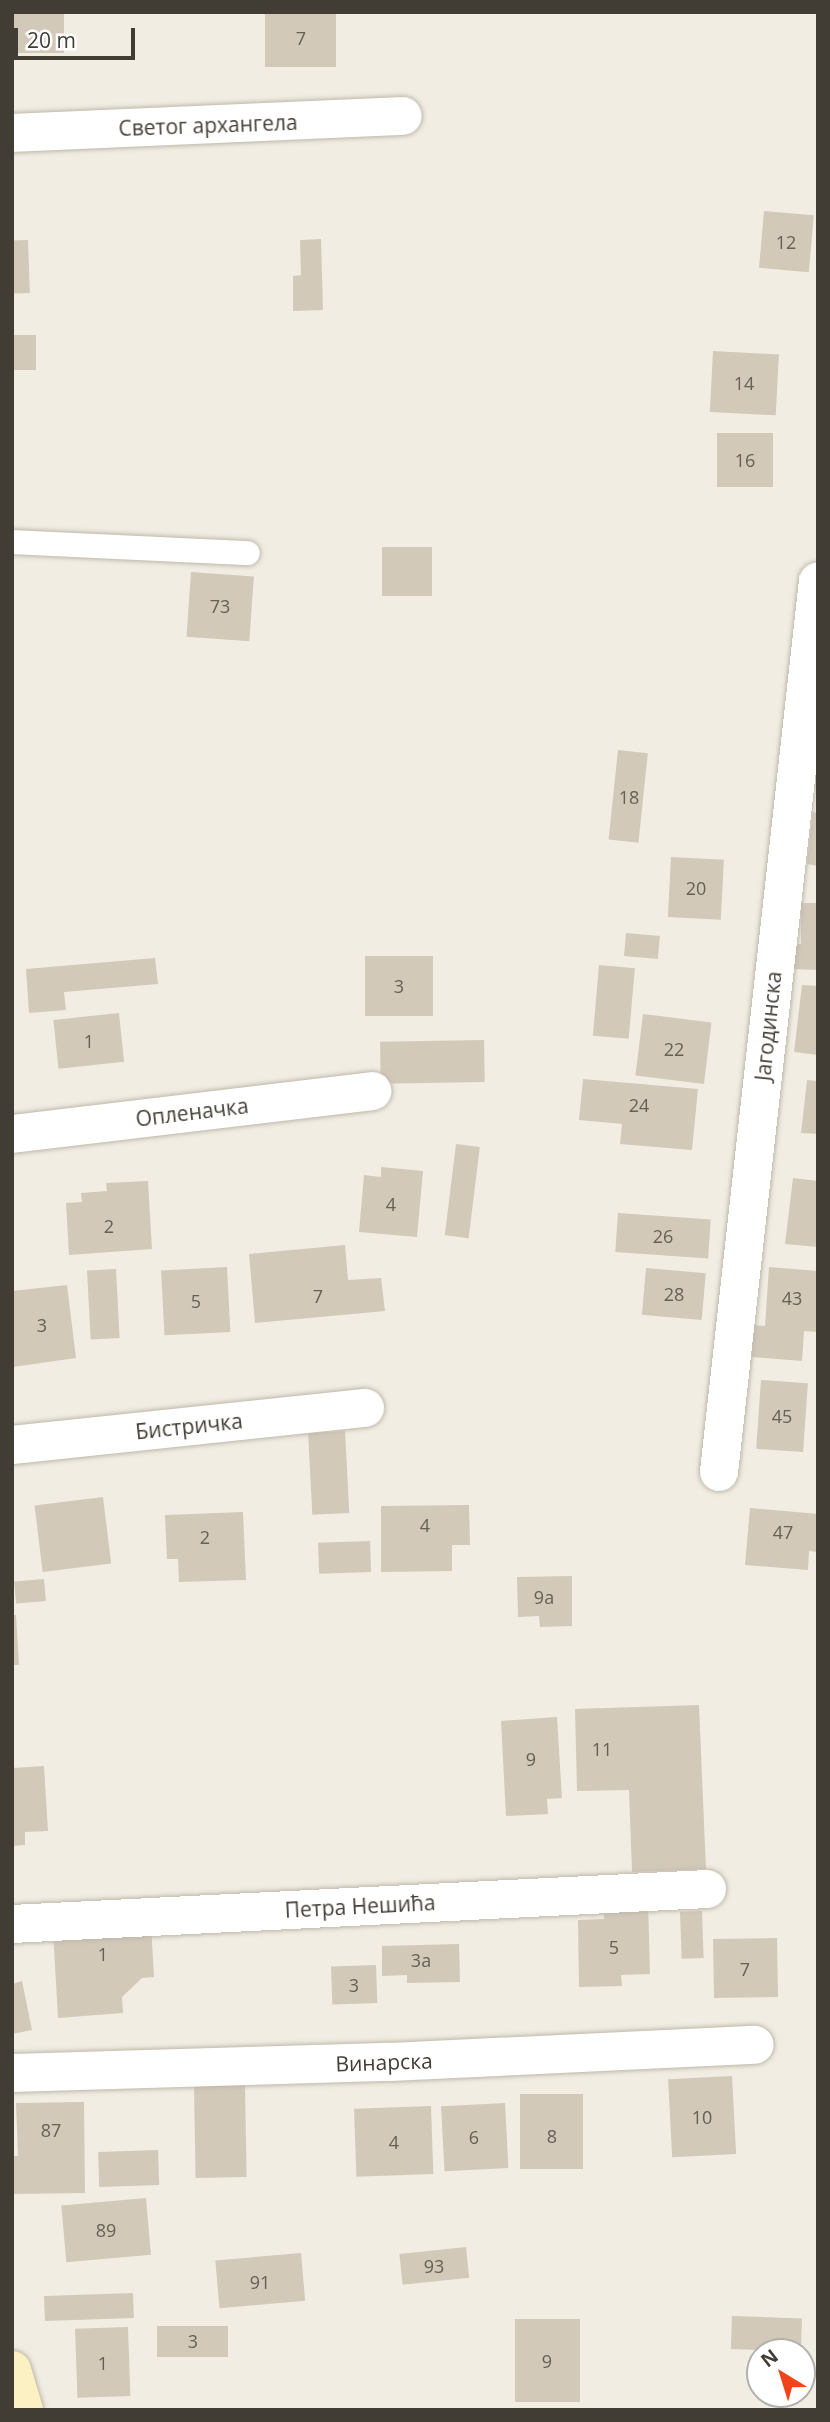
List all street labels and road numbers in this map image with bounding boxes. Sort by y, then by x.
street label: Светог архангела [118,109,298,141]
street label: Јагодинска [750,970,786,1082]
street label: Опленачка [134,1093,250,1131]
street label: Бистричка [134,1408,244,1444]
street label: Петра Нешића [284,1889,436,1923]
street label: Винарска [335,2048,433,2076]

